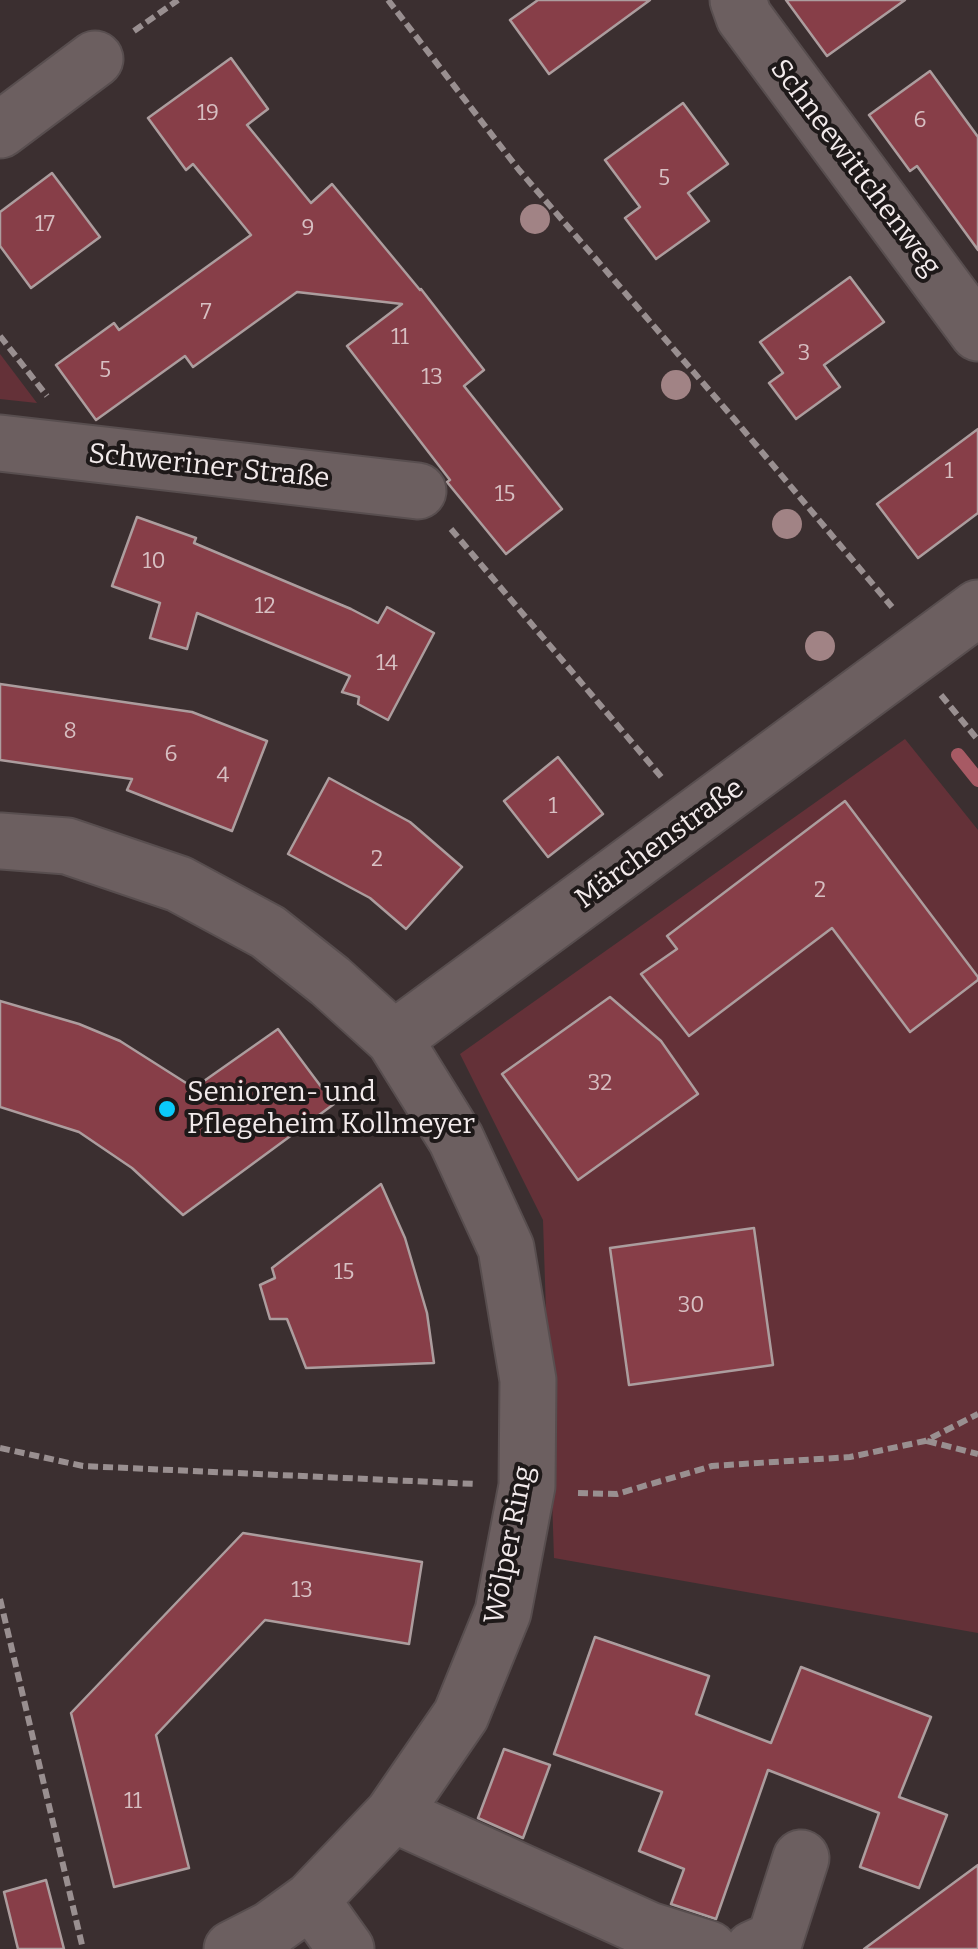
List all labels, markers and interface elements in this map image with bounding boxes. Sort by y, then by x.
street label: Schneewittchenweg [763,53,947,283]
house number: 19 [197,101,219,127]
house number: 6 [914,108,926,134]
house number: 5 [658,166,670,192]
house number: 17 [35,212,55,238]
house number: 9 [302,216,314,242]
house number: 7 [200,300,212,326]
house number: 11 [391,325,409,351]
house number: 3 [798,341,810,367]
house number: 5 [99,358,111,384]
house number: 13 [421,365,443,391]
street label: Schweriner Straße [87,438,331,496]
house number: 1 [945,459,953,485]
house number: 15 [495,482,515,508]
house number: 10 [142,549,166,575]
house number: 12 [255,594,275,620]
house number: 14 [376,651,398,677]
house number: 8 [63,719,77,745]
house number: 6 [165,742,177,768]
house number: 4 [217,763,229,789]
street label: Märchenstraße [569,772,751,916]
house number: 1 [549,794,557,820]
house number: 2 [371,847,383,873]
house number: 2 [814,878,826,904]
house number: 32 [588,1071,612,1097]
place label: Senioren- und Pflegeheim Kollmeyer [187,1076,475,1142]
marker: Senioren- und Pflegeheim Kollmeyer [156,1098,178,1120]
house number: 15 [334,1260,354,1286]
house number: 30 [678,1293,704,1319]
street label: Wölper Ring [478,1463,542,1627]
house number: 13 [291,1578,313,1604]
house number: 11 [124,1789,142,1815]

